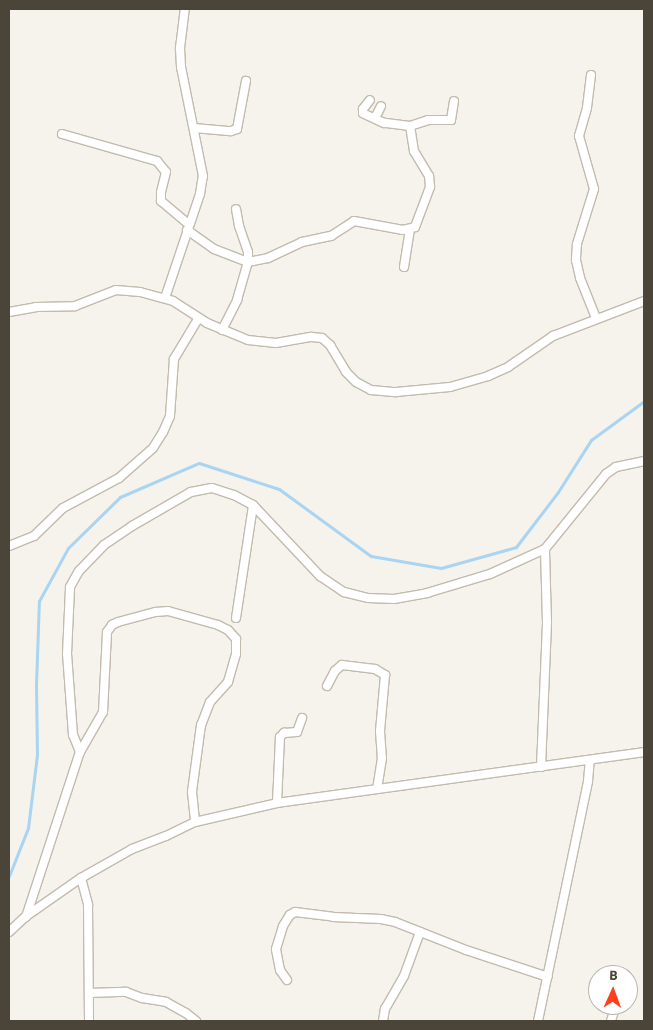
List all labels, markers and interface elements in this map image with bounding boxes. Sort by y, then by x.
north arrow [588,965,638,1015]
text: B [609,966,618,986]

